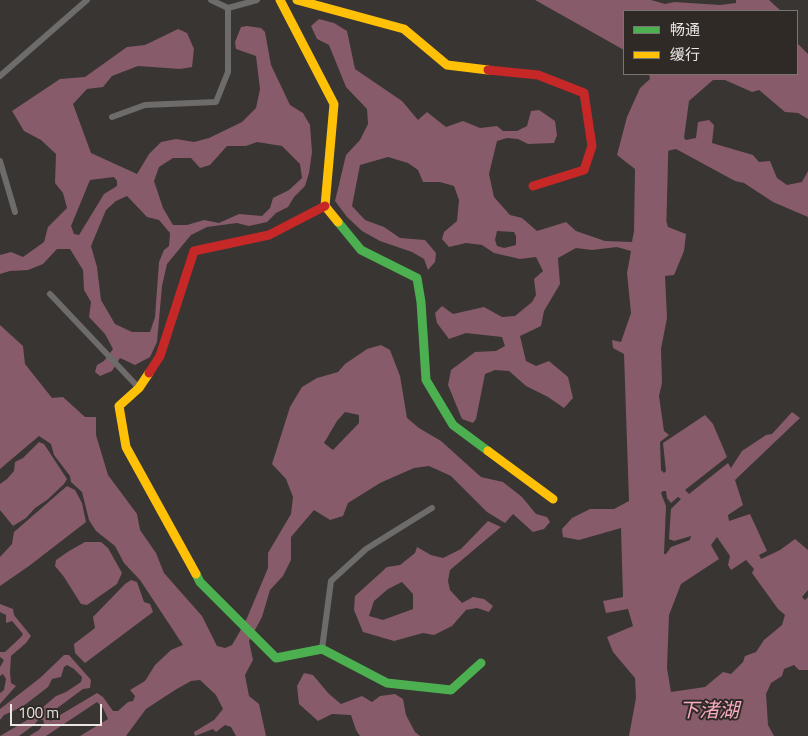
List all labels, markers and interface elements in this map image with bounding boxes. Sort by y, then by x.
legend [623,10,798,75]
text: 畅通 [670,18,700,41]
text: 缓行 [670,43,700,66]
scale bar [12,694,105,726]
water label: 下渚湖 [679,700,739,724]
text: 100 m [18,701,59,724]

